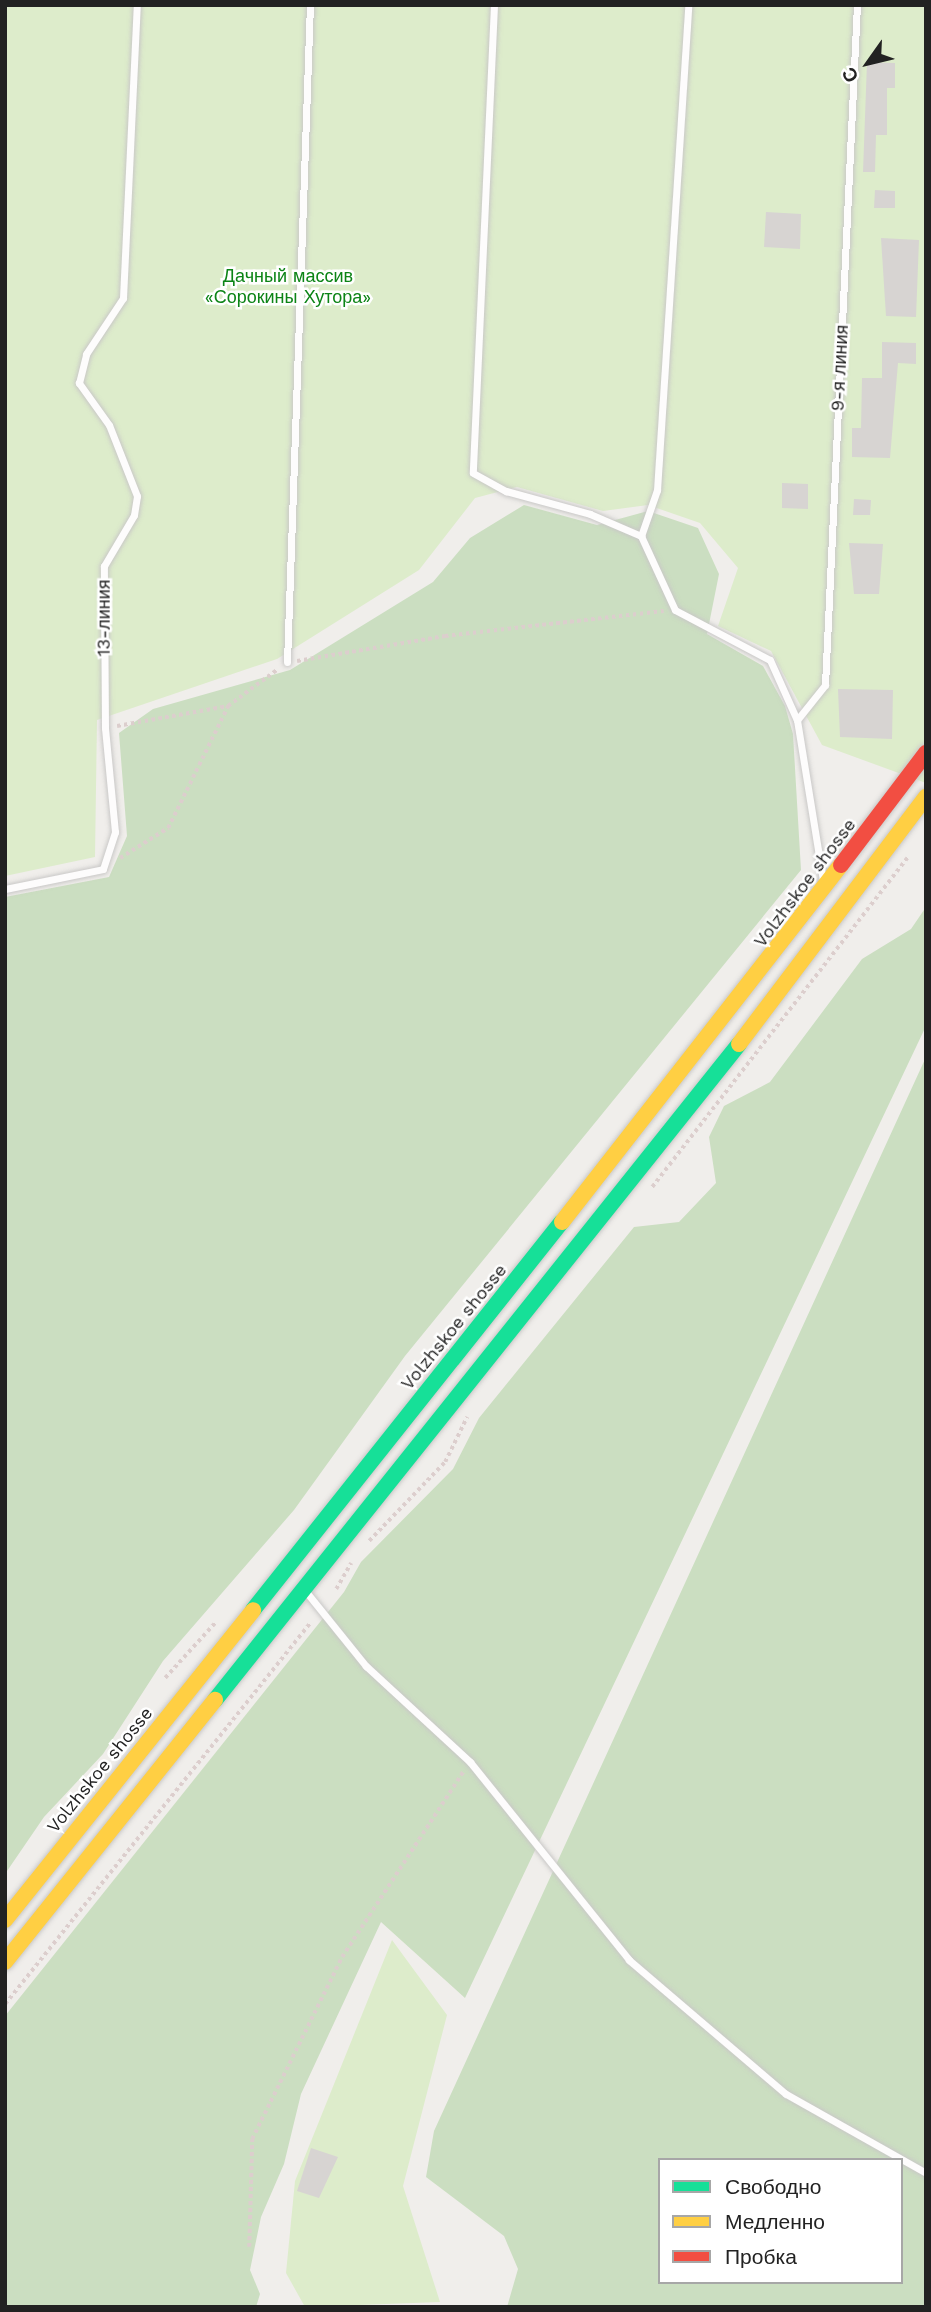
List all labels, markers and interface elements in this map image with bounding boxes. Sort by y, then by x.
north arrow [833,28,903,98]
text: С [837,63,864,87]
park label: Дачный массив «Сорокины Хутора» [205,266,371,308]
street label: 9-я линия [827,324,853,412]
street label: 13-линия [93,580,115,656]
street label: Volzhskoe shosse [750,814,860,952]
street label: Volzhskoe shosse [397,1260,511,1394]
street label: Volzhskoe shosse [43,1703,157,1837]
legend [658,2158,903,2284]
text: Свободно [725,2174,822,2199]
text: Медленно [725,2209,825,2234]
text: Пробка [725,2244,797,2269]

